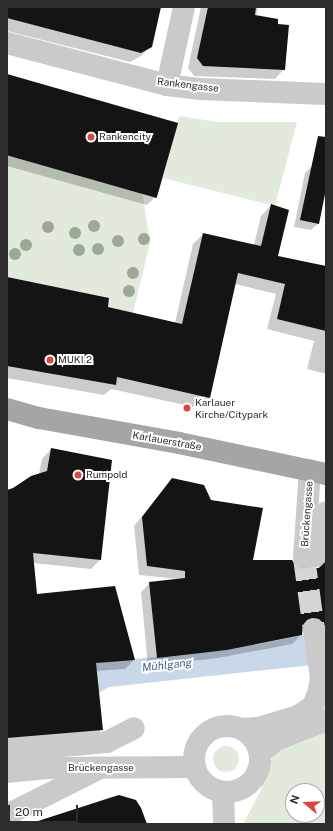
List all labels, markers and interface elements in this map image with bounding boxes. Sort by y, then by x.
street label: Rankengasse [156,75,220,95]
place label: Rankencity [99,131,151,143]
marker: Rankencity [86,132,96,142]
place label: MUKI 2 [58,354,92,366]
marker: MUKI 2 [45,355,55,365]
place label: Karlauer Kirche/Citypark [195,396,268,420]
marker: Karlauer Kirche/Citypark [182,403,192,413]
street label: Karlauerstraße [132,429,202,453]
place label: Rumpold [86,469,128,481]
marker: Rumpold [73,470,83,480]
street label: Brückengasse [299,481,315,547]
water label: Mühlgang [141,656,193,674]
street label: Brückengasse [68,762,134,774]
north arrow [285,783,325,823]
text: N [288,793,302,805]
scale bar [10,797,80,823]
text: 20 m [15,805,43,819]

